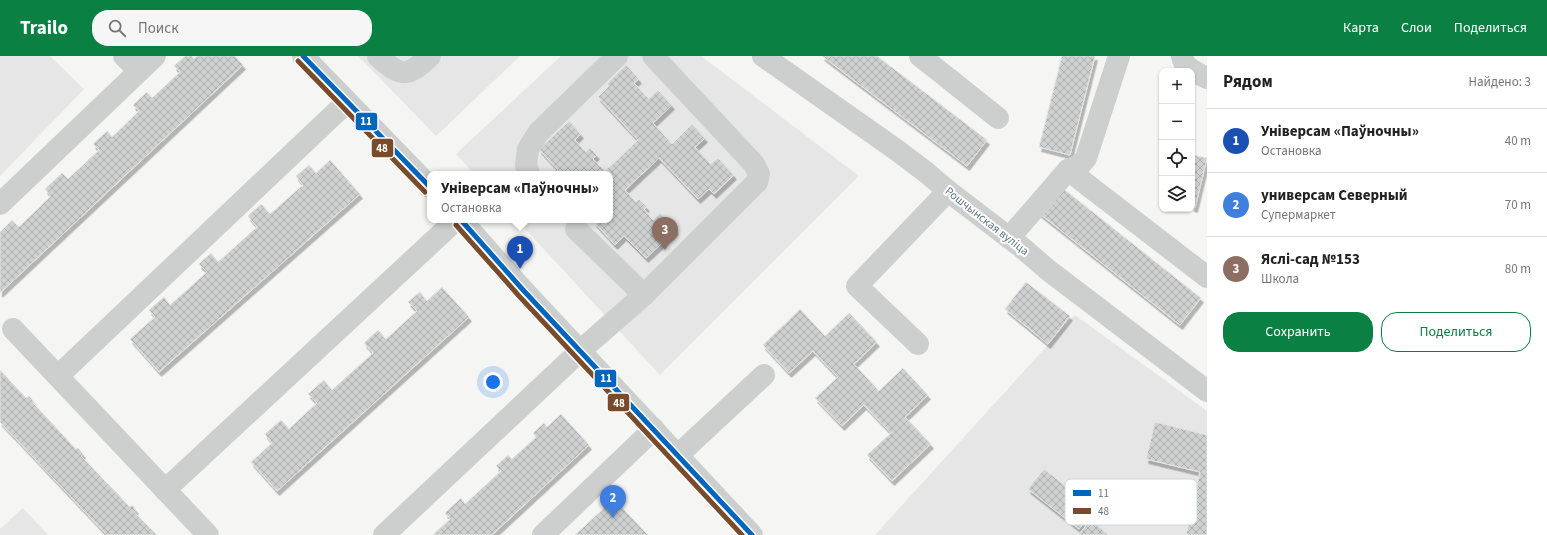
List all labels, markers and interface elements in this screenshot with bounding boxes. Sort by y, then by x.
search box [92,10,372,46]
text: Trailo [20,15,68,42]
icon: search [106,17,128,39]
text: Поиск [138,18,179,39]
text: Карта [1343,18,1379,38]
text: Слои [1401,18,1432,38]
text: Поделиться [1454,18,1527,38]
map controls [1159,68,1195,212]
button: + [1159,68,1195,104]
text: Рядом [1223,70,1273,94]
text: Найдено: 3 [1469,73,1531,91]
button: − [1159,104,1195,140]
line badge: 11 [355,112,378,131]
text: 11 [360,114,372,129]
text: Універсам «Паўночны» [1261,121,1419,142]
text: 1 [1233,132,1239,150]
text: 40 m [1505,132,1531,150]
line badge: 48 [371,138,394,158]
button: locate [1159,140,1195,176]
text: 48 [376,141,388,156]
text: Остановка [1261,142,1322,160]
popup [427,171,613,223]
button: layers [1159,176,1195,212]
text: Універсам «Паўночны» [441,178,599,199]
street label: Рошчынская вуліца [941,183,1032,260]
text: универсам Северный [1261,185,1408,206]
text: 2 [1233,196,1239,214]
text: 70 m [1505,196,1531,214]
text: Остановка [441,199,502,217]
text: Супермаркет [1261,206,1336,224]
pin: 3 [652,217,678,250]
pin: 1 [507,236,533,269]
text: Яслі-сад №153 [1261,249,1360,270]
text: 3 [1233,260,1239,278]
text: 80 m [1505,260,1531,278]
text: Школа [1261,270,1299,288]
button: Сохранить [1223,312,1373,352]
button: Поделиться [1381,312,1531,352]
line badge: 11 [594,369,617,388]
text: 11 [600,371,612,386]
your location [483,372,503,392]
line badge: 48 [607,393,630,412]
text: 48 [613,396,625,411]
legend [1065,479,1197,525]
pin: 2 [600,485,626,518]
text: 11 [1098,486,1109,501]
text: 48 [1098,504,1109,519]

